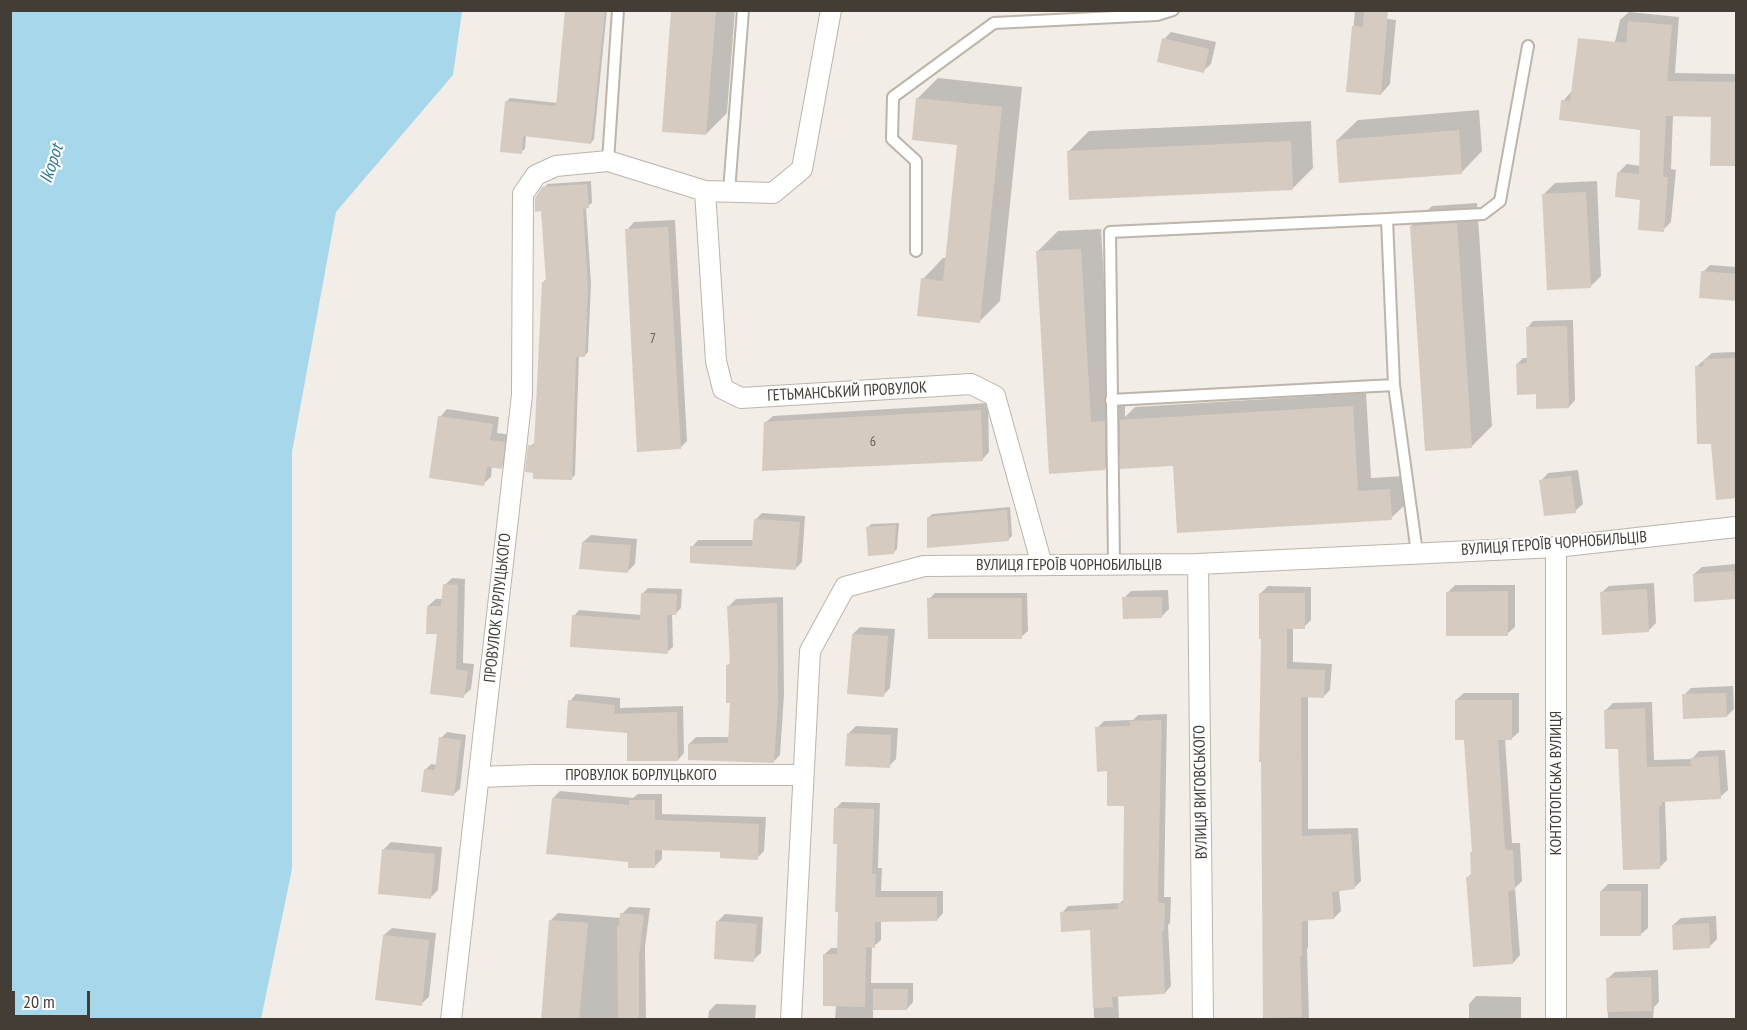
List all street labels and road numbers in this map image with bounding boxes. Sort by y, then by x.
street label: ГЕТЬМАНСЬКИЙ ПРОВУЛОК [767,378,927,406]
street label: ВУЛИЦЯ ГЕРОЇВ ЧОРНОБИЛЬЦІВ [1460,528,1648,560]
street label: ПРОВУЛОК БУРЛУЦЬКОГО [481,532,515,684]
street label: ВУЛИЦЯ ГЕРОЇВ ЧОРНОБИЛЬЦІВ [976,555,1162,575]
street label: КОНТОТОПСЬКА ВУЛИЦЯ [1546,711,1566,855]
street label: ВУЛИЦЯ ВИГОВСЬКОГО [1190,725,1212,859]
street label: ПРОВУЛОК БОРЛУЦЬКОГО [565,765,717,785]

